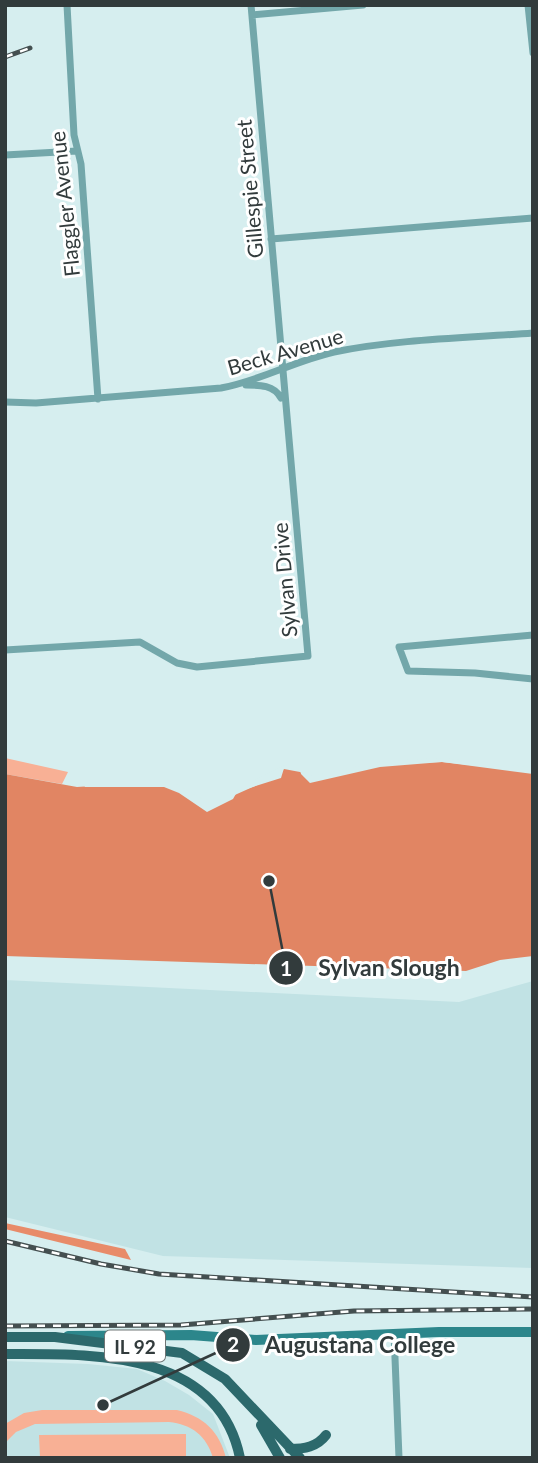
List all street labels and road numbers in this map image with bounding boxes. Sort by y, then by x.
street label: Gillespie Street [230,118,268,259]
street label: Flaggler Avenue [44,130,84,278]
street label: Beck Avenue [224,323,346,379]
street label: Sylvan Drive [267,522,301,638]
road number: IL 92 [105,1330,165,1362]

